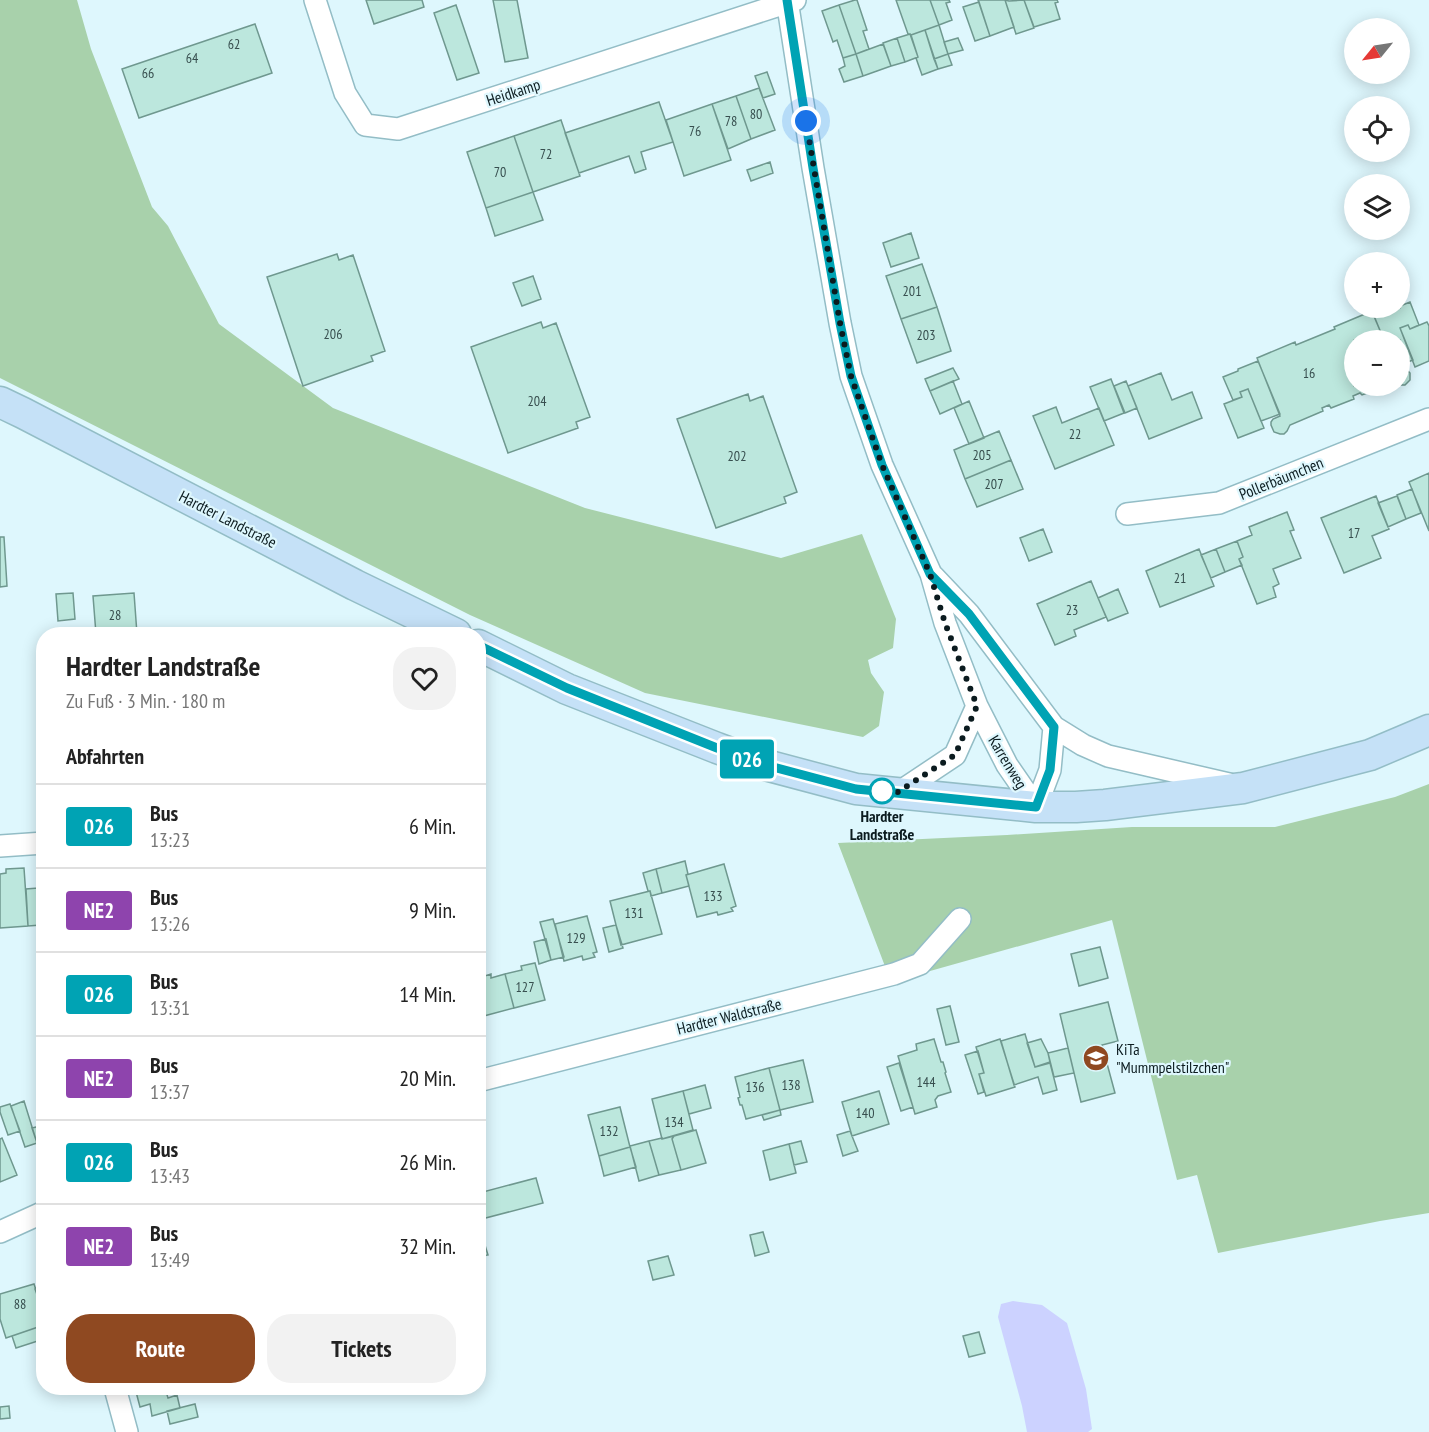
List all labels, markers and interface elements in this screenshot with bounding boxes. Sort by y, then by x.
north arrow [1344,18,1410,84]
map controls [1344,18,1410,396]
house number: 62 [228,35,240,53]
house number: 64 [186,49,199,67]
house number: 66 [142,64,154,82]
street label: Heidkamp [483,74,543,110]
button: locate [1344,96,1410,162]
house number: 80 [750,105,762,123]
your location [791,106,821,136]
house number: 78 [725,112,737,130]
house number: 76 [689,122,701,140]
house number: 72 [540,145,552,163]
house number: 70 [494,163,506,181]
button: layers [1344,174,1410,240]
button: + [1344,252,1410,318]
house number: 201 [903,282,921,300]
house number: 206 [324,325,342,343]
house number: 203 [917,326,935,344]
button: − [1344,330,1410,396]
house number: 16 [1303,364,1315,382]
house number: 204 [528,392,547,410]
house number: 22 [1069,425,1081,443]
house number: 205 [973,446,991,464]
house number: 202 [728,447,746,465]
street label: Pollerbäumchen [1236,452,1326,504]
house number: 207 [985,475,1003,493]
street label: Hardter Landstraße [176,486,280,552]
house number: 17 [1348,524,1360,542]
house number: 21 [1174,569,1186,587]
house number: 23 [1066,601,1078,619]
house number: 28 [109,606,121,624]
text: Hardter Landstraße [66,647,260,684]
button: heart [393,647,456,710]
text: Zu Fuß · 3 Min. · 180 m [66,688,225,714]
street label: Karrenweg [984,732,1032,792]
line badge: 026 [712,740,782,778]
text: Abfahrten [66,742,144,770]
text: 026 [732,746,762,773]
marker: Hardter Landstraße [869,778,895,804]
text: Bus [150,799,178,827]
place label: Hardter Landstraße [850,806,914,844]
text: 6 Min. [409,812,456,840]
text: 026 [84,813,114,840]
text: 13:23 [150,827,190,853]
text: Bus [150,883,178,911]
house number: 133 [704,887,722,905]
text: 9 Min. [409,896,456,924]
text: NE2 [84,897,114,924]
house number: 131 [625,904,643,922]
text: 13:26 [150,911,190,937]
house number: 129 [567,929,585,947]
text: Bus [150,967,178,995]
house number: 127 [516,978,534,996]
text: 14 Min. [399,980,456,1008]
text: 026 [84,981,114,1008]
street label: Hardter Waldstraße [675,993,783,1039]
text: 13:31 [150,995,190,1021]
place label: KiTa "Mummpelstilzchen" [1116,1039,1229,1077]
school or university icon: KiTa "Mummpelstilzchen" [1081,1043,1111,1073]
text: Bus [150,1051,178,1079]
text: 20 Min. [399,1064,456,1092]
text: NE2 [84,1065,114,1092]
house number: 144 [917,1073,936,1091]
house number: 138 [782,1076,800,1094]
house number: 136 [746,1078,764,1096]
text: 13:37 [150,1079,190,1105]
house number: 140 [856,1104,874,1122]
house number: 134 [665,1113,684,1131]
house number: 132 [600,1122,618,1140]
text: Bus [150,1135,178,1163]
text: 26 Min. [399,1148,456,1176]
text: 026 [84,1149,114,1176]
text: 13:43 [150,1163,190,1189]
text: Bus [150,1219,178,1247]
text: 32 Min. [399,1232,456,1260]
text: NE2 [84,1233,114,1260]
text: 13:49 [150,1247,190,1273]
house number: 88 [14,1295,26,1313]
button: Route [66,1314,255,1383]
button: Tickets [267,1314,456,1383]

